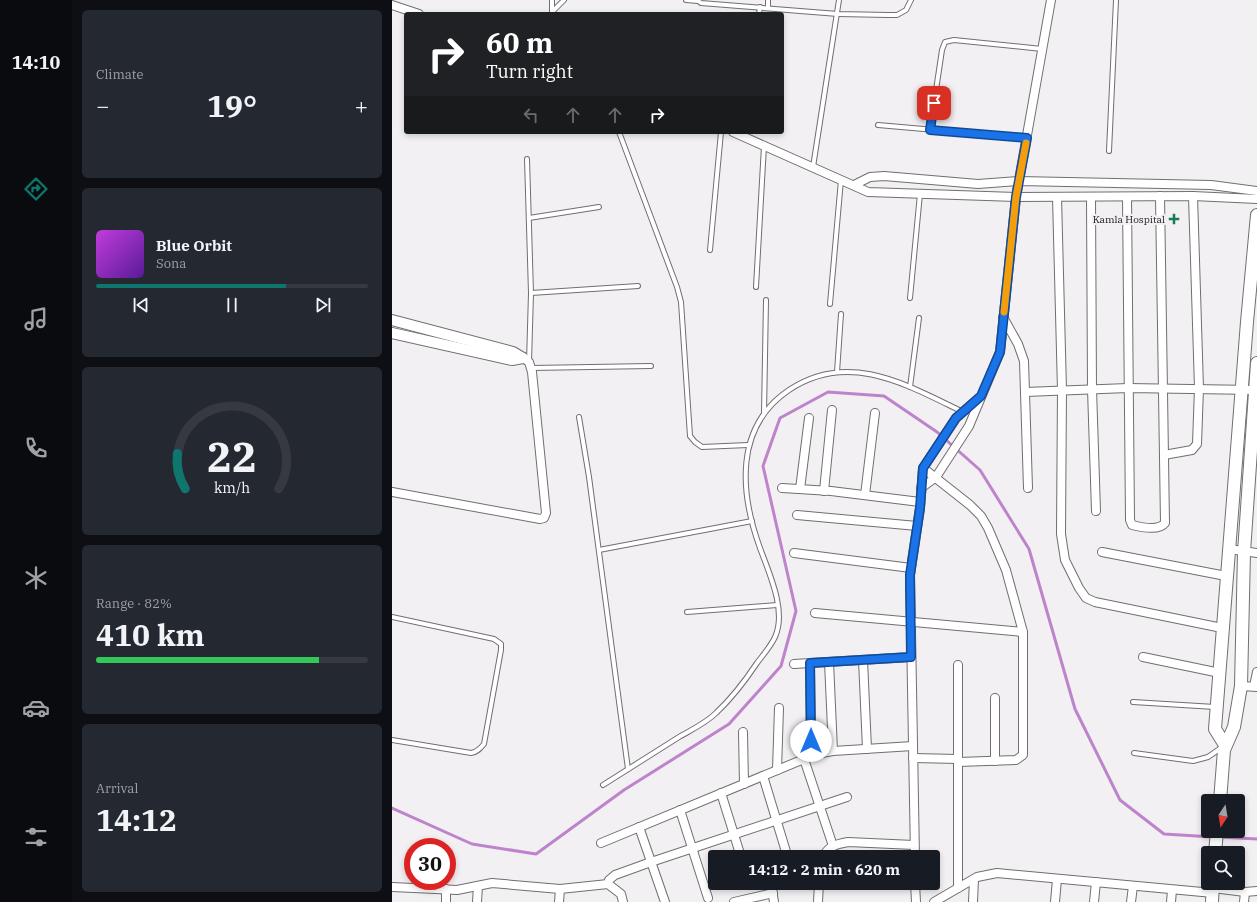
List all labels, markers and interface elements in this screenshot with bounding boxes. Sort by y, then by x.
text: 60 m [486,24,553,61]
icon: right [420,28,472,80]
text: 14:10 [12,51,60,74]
text: Turn right [486,60,573,83]
text: Climate [96,66,143,83]
text: 19° [207,86,257,125]
pin [917,86,951,120]
text: − [96,91,109,120]
text: + [355,91,368,120]
icon: arrive [923,92,945,114]
icon: left [520,104,542,126]
icon: ahead [562,104,584,126]
icon: ahead [604,104,626,126]
icon: right [646,104,668,126]
icon: directions [22,175,50,203]
place label: Kamla Hospital [1093,213,1165,226]
marker: Kamla Hospital [1168,213,1180,225]
text: Blue Orbit [156,236,232,255]
text: Sona [156,255,186,272]
icon: previous [130,294,152,316]
icon: pause [221,294,243,316]
icon: next [312,294,334,316]
icon: music [22,305,50,333]
text: 22 [207,429,257,483]
icon: phone [22,434,50,462]
text: km/h [214,478,250,497]
icon: climate [22,564,50,592]
text: Range · 82% [96,595,172,612]
text: 410 km [96,615,205,654]
icon: car [22,694,50,722]
position arrow [790,720,832,762]
text: Arrival [96,780,138,797]
north arrow [1201,794,1245,838]
map controls [1201,794,1245,890]
text: 14:12 [96,800,177,839]
icon: filters [22,823,50,851]
speed limit sign: 30 [404,838,456,890]
button: search [1201,846,1245,890]
text: 14:12 · 2 min · 620 m [748,860,900,879]

